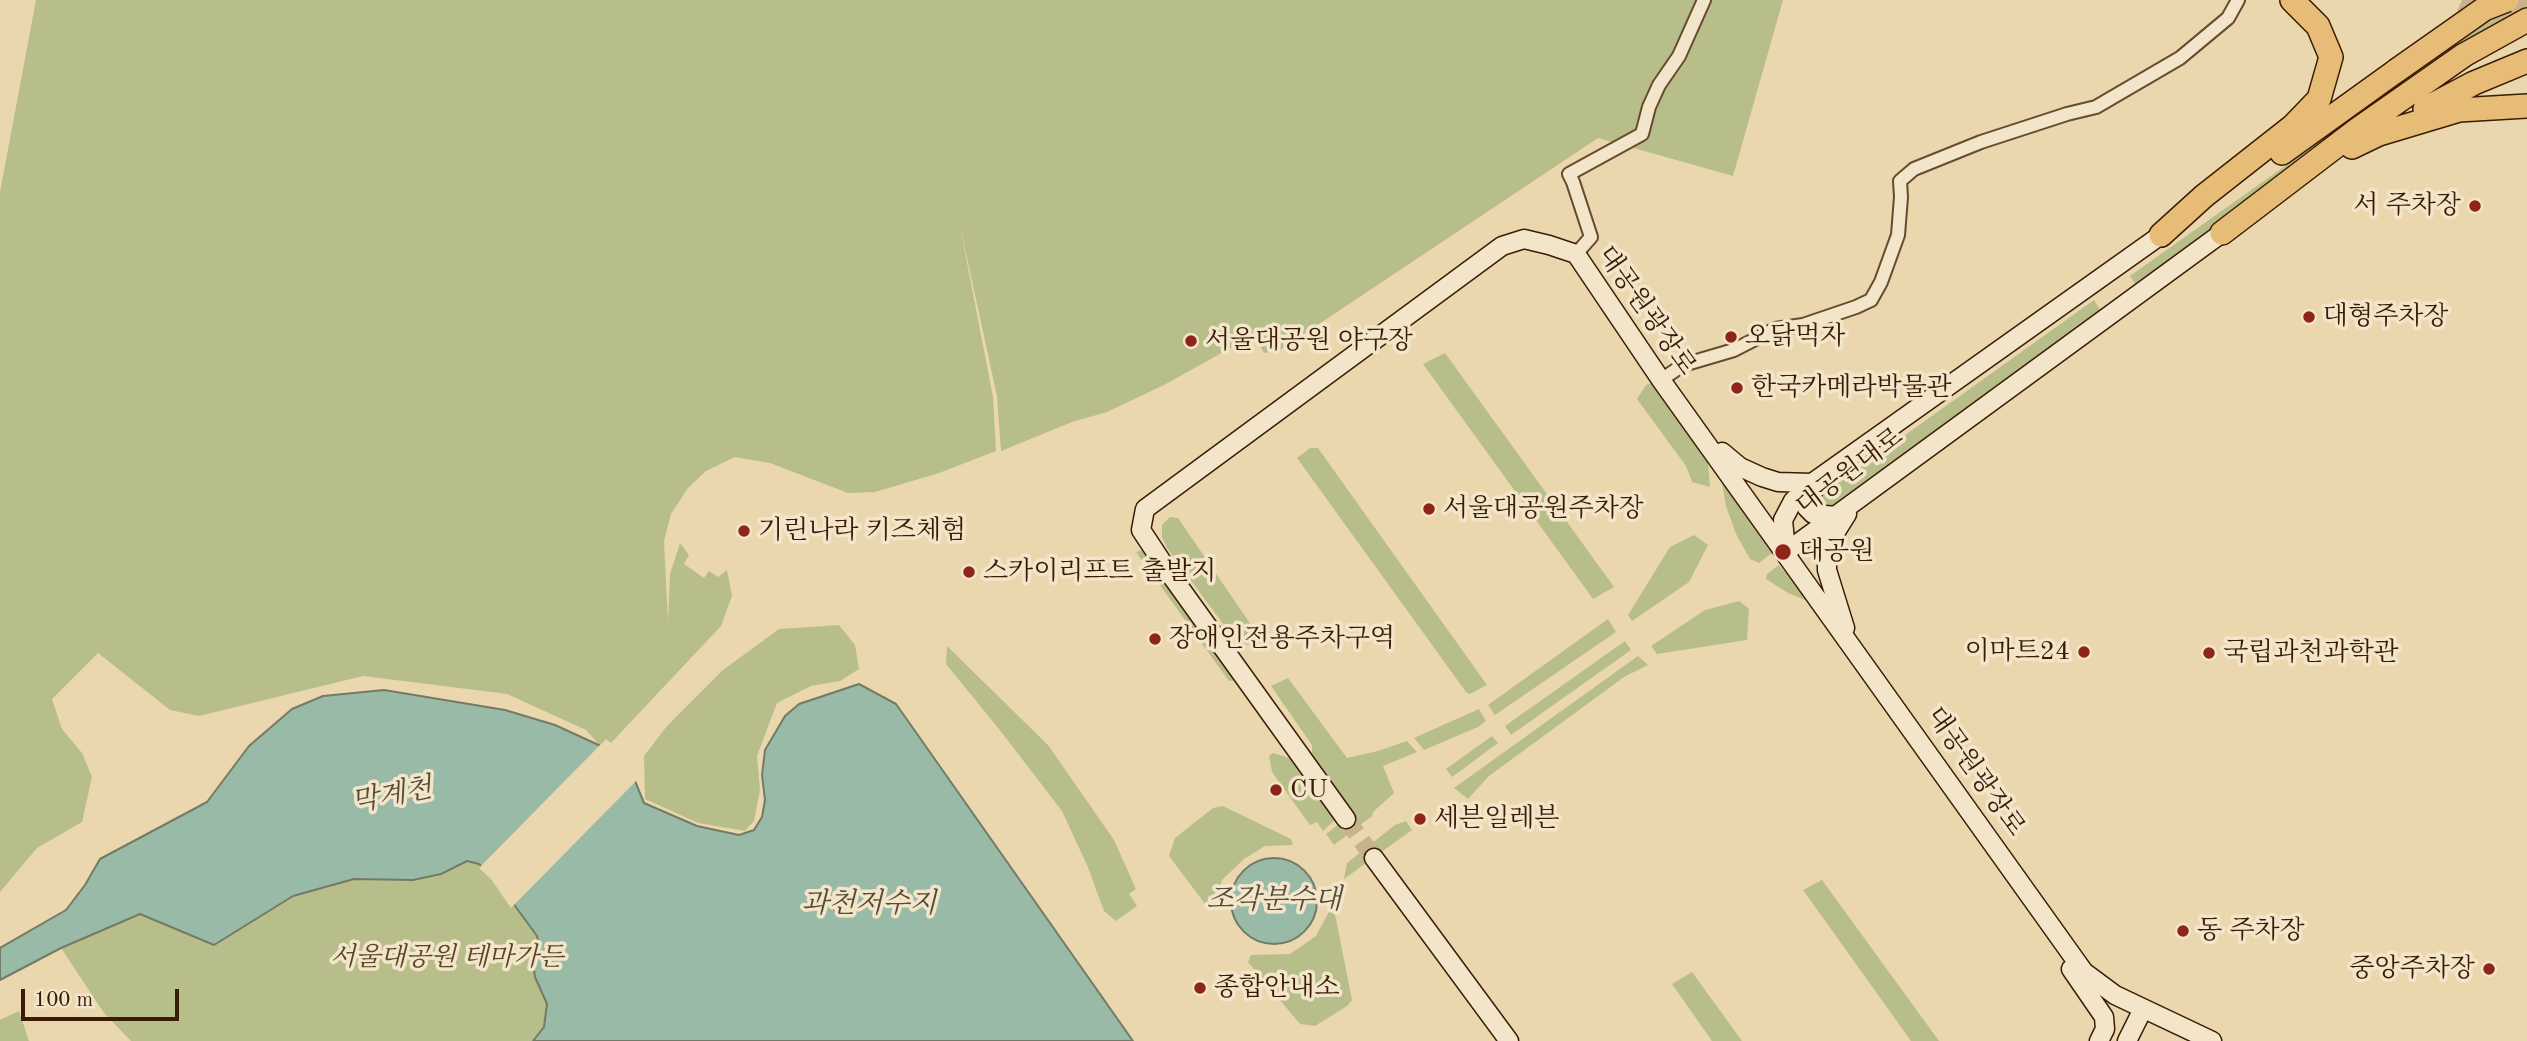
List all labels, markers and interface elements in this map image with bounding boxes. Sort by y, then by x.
place label: 서 주차장 [2353,190,2461,222]
marker: 서 주차장 [2467,198,2483,214]
street label: 대공원광장로 [1590,240,1702,382]
place label: 대형주차장 [2323,301,2449,333]
marker: 대형주차장 [2301,309,2317,325]
place label: 오닭먹자 [1745,321,1845,353]
place label: 서울대공원 야구장 [1205,325,1413,357]
marker: 오닭먹자 [1723,329,1739,345]
marker: 서울대공원 야구장 [1183,333,1199,349]
place label: 한국카메라박물관 [1751,372,1952,404]
marker: 한국카메라박물관 [1729,380,1745,396]
street label: 대공원대로 [1790,422,1910,522]
place label: 서울대공원주차장 [1443,493,1644,525]
marker: 서울대공원주차장 [1421,501,1437,517]
place label: 기린나라 키즈체험 [758,515,966,547]
marker: 기린나라 키즈체험 [736,523,752,539]
place label: 대공원 [1799,536,1874,568]
marker: 대공원 [1773,542,1793,562]
place label: 스카이리프트 출발지 [983,556,1216,588]
marker: 스카이리프트 출발지 [961,564,977,580]
place label: 장애인전용주차구역 [1169,623,1395,655]
marker: 장애인전용주차구역 [1147,631,1163,647]
place label: 이마트24 [1964,636,2070,668]
place label: 국립과천과학관 [2223,637,2399,669]
marker: 이마트24 [2076,644,2092,660]
marker: 국립과천과학관 [2201,645,2217,661]
street label: 대공원광장로 [1919,701,2031,843]
water label: 막계천 [349,772,435,820]
place label: CU [1290,774,1328,806]
marker: CU [1268,782,1284,798]
place label: 세븐일레븐 [1434,803,1560,835]
marker: 세븐일레븐 [1412,811,1428,827]
water label: 조각분수대 [1206,884,1342,918]
water label: 과천저수지 [801,888,937,922]
place label: 동 주차장 [2197,915,2305,947]
marker: 동 주차장 [2175,923,2191,939]
park label: 서울대공원 테마가든 [330,942,564,974]
place label: 중앙주차장 [2349,953,2475,985]
marker: 중앙주차장 [2481,961,2497,977]
place label: 종합안내소 [1214,972,1340,1004]
scale bar [24,974,182,1018]
marker: 종합안내소 [1192,980,1208,996]
text: 100 m [34,990,93,1011]

